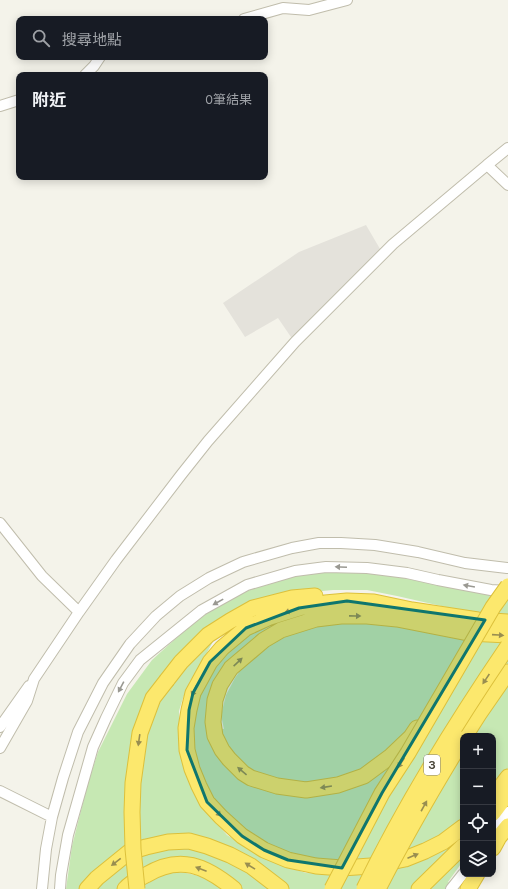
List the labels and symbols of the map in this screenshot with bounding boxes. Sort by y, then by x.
one-way arrow [334,564,347,570]
one-way arrow [463,583,476,589]
one-way arrow [212,598,223,605]
one-way arrow [283,608,295,614]
one-way arrow [349,613,362,619]
one-way arrow [492,631,504,638]
one-way arrow [233,658,242,667]
one-way arrow [482,673,490,684]
one-way arrow [118,681,125,692]
one-way arrow [191,686,197,698]
one-way arrow [136,733,142,746]
road number: 3 [424,755,440,775]
one-way arrow [397,758,405,769]
one-way arrow [236,767,247,776]
one-way arrow [320,784,333,790]
one-way arrow [420,800,427,811]
one-way arrow [212,807,221,818]
one-way arrow [408,852,420,858]
one-way arrow [110,858,121,867]
one-way arrow [244,863,256,870]
one-way arrow [195,865,207,871]

